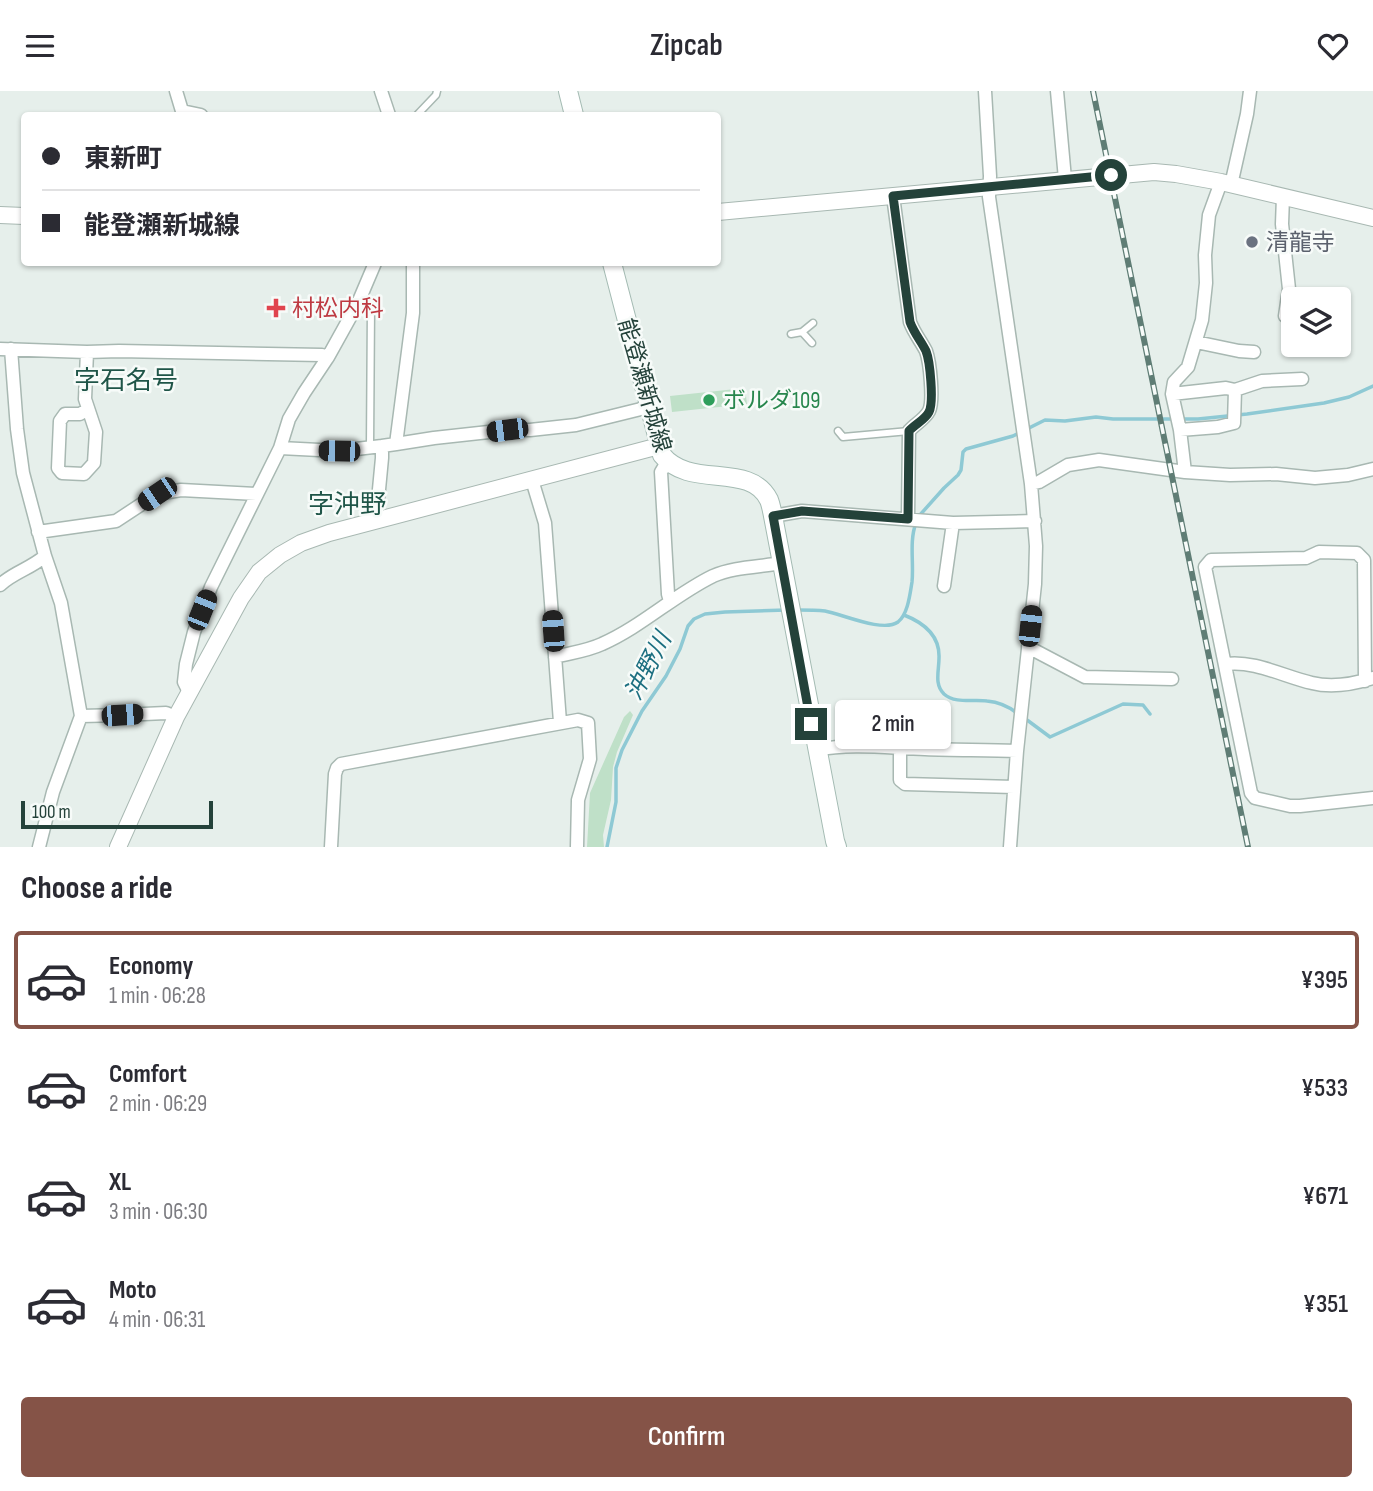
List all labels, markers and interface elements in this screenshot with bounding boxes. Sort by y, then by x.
text: Zipcab [650,26,723,65]
icon: menu [21,27,59,65]
icon: heart [1314,27,1352,65]
text: 東新町 [84,144,162,175]
route start [1095,159,1127,191]
text: 能登瀬新城線 [84,211,240,242]
place label: 清龍寺 [1266,229,1335,257]
marker: 清龍寺 [1244,234,1260,250]
map controls [1281,287,1351,357]
button: layers [1281,287,1351,357]
place label: 村松内科 [292,295,384,323]
marker: 村松内科 [266,298,286,318]
street label: 能登瀬新城線 [612,315,677,455]
district label: 字石名号 [74,366,178,397]
place label: ボルダ109 [723,387,821,415]
marker: ボルダ109 [701,392,717,408]
car [485,417,530,443]
car [318,440,361,462]
car [134,474,181,514]
district label: 字沖野 [308,490,386,521]
car [185,587,220,633]
car [1018,604,1043,648]
car [542,609,565,653]
water label: 沖野川 [619,625,679,705]
callout: 2 min [836,699,951,749]
car [101,703,144,727]
route end [795,708,827,740]
text: 2 min [871,710,915,738]
scale bar [21,798,214,830]
text: 100 m [32,801,71,824]
text: Choose a ride [21,869,173,908]
icon: car [25,949,88,1012]
text: Economy [109,951,193,982]
text: ¥395 [1300,965,1348,996]
text: 1 min · 06:28 [109,982,206,1010]
icon: car [25,1057,88,1120]
text: Comfort [109,1059,187,1090]
text: ¥533 [1301,1073,1348,1104]
text: 2 min · 06:29 [109,1090,207,1118]
icon: car [25,1165,88,1228]
text: XL [109,1167,131,1198]
text: ¥671 [1302,1181,1348,1212]
text: 3 min · 06:30 [109,1198,208,1226]
icon: car [25,1273,88,1336]
text: Moto [109,1275,157,1306]
text: ¥351 [1303,1289,1348,1320]
text: 4 min · 06:31 [109,1306,205,1334]
button: Confirm [21,1397,1352,1477]

